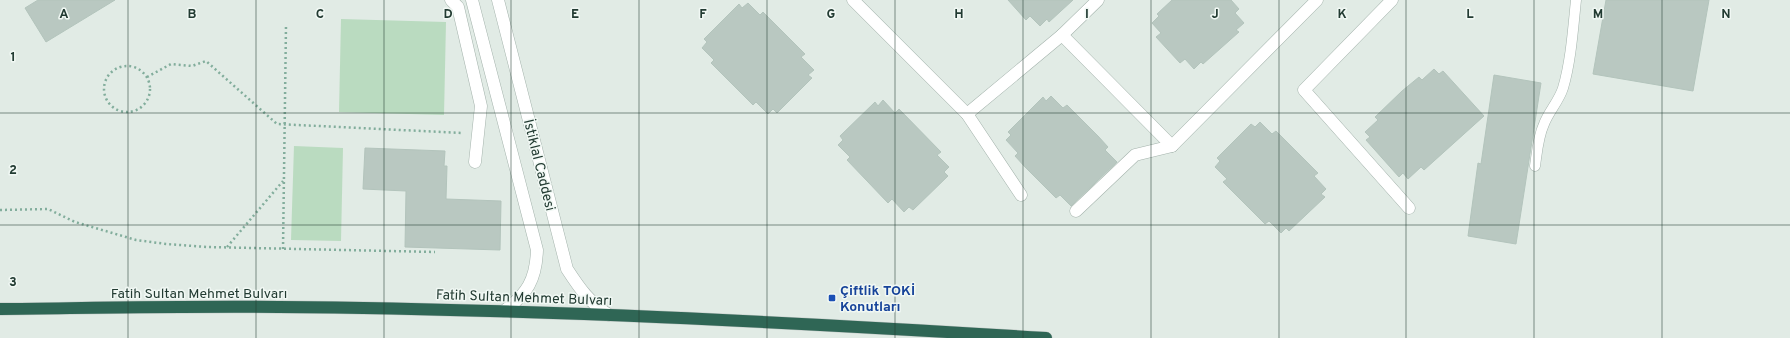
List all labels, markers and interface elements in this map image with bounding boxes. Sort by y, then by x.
text: A [59,7,69,23]
text: B [188,7,197,23]
text: C [316,7,324,23]
text: D [443,7,453,23]
text: E [571,7,579,23]
text: F [699,7,707,23]
text: G [827,7,836,23]
text: H [954,7,964,23]
text: I [1085,7,1089,23]
text: J [1211,7,1219,23]
text: K [1337,7,1347,23]
text: L [1466,7,1474,23]
text: M [1593,7,1603,23]
text: N [1721,7,1731,23]
text: 1 [10,50,16,66]
street label: İstiklal Caddesi [519,117,559,213]
text: 2 [9,163,17,179]
text: 3 [9,275,17,291]
place label: Çiftlik TOKİ Konutları [840,283,915,316]
street label: Fatih Sultan Mehmet Bulvarı [111,286,287,303]
street label: Fatih Sultan Mehmet Bulvarı [435,287,612,310]
marker: Çiftlik TOKİ Konutları [827,293,837,303]

